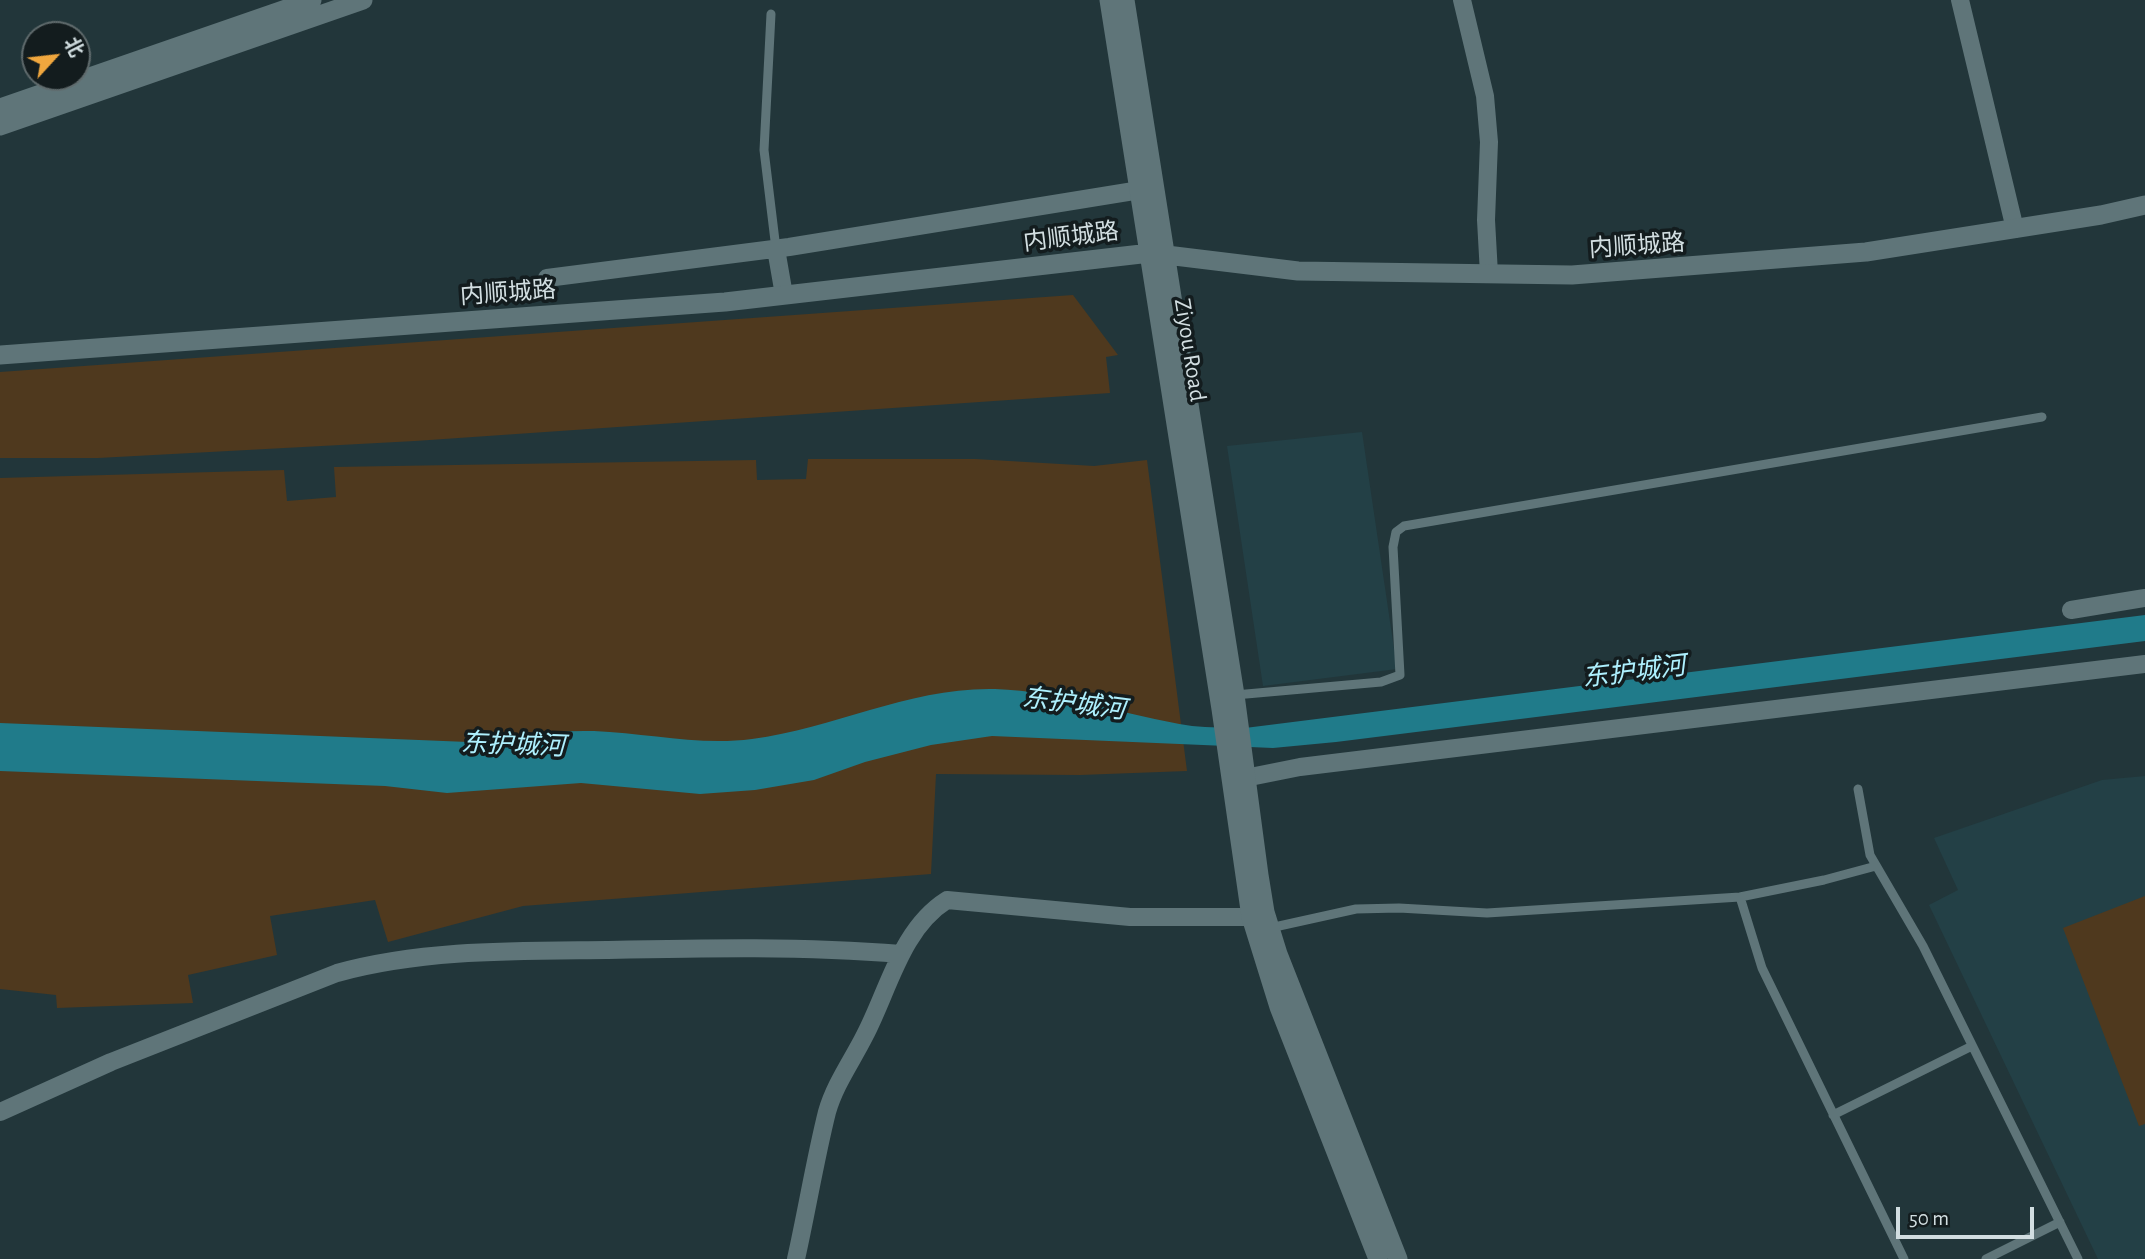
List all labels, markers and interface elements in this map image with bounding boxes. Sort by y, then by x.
north arrow [21,21,91,91]
text: 北 [61,34,86,60]
street label: 内顺城路 [1022,217,1120,257]
street label: 内顺城路 [1588,228,1686,264]
street label: 内顺城路 [459,275,557,311]
street label: Ziyou Road [1168,296,1212,404]
water label: 东护城河 [1580,650,1688,694]
water label: 东护城河 [1020,682,1128,726]
water label: 东护城河 [460,728,566,762]
scale bar [1900,1192,2038,1236]
text: 50 m [1909,1208,1949,1229]

